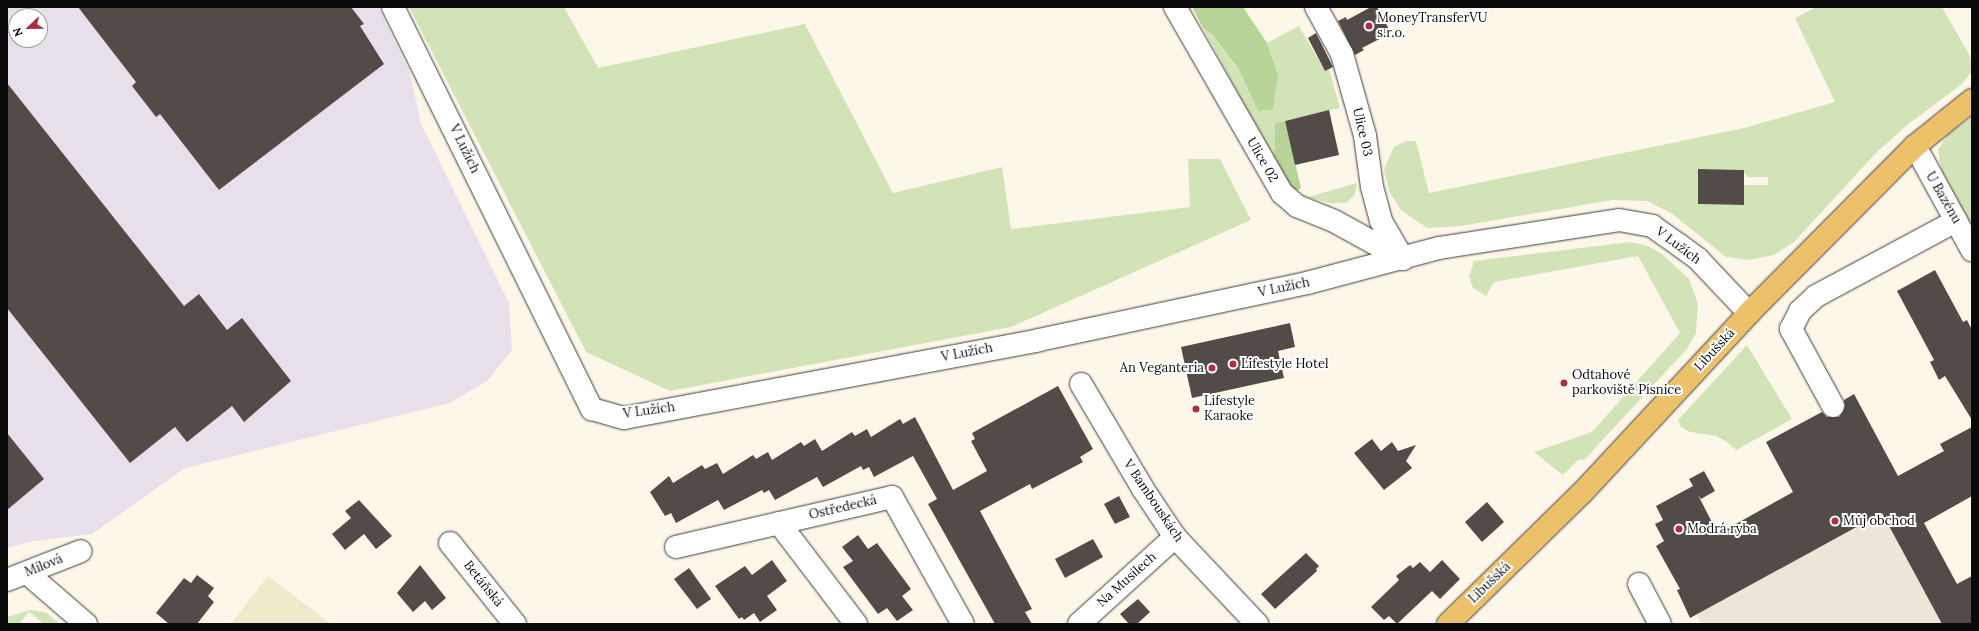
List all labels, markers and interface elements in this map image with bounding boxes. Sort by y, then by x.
north arrow [8,8,48,48]
place label: MoneyTransferVU s.r.o. [1377,11,1487,42]
marker: MoneyTransferVU s.r.o. [1364,21,1374,31]
text: N [10,26,26,39]
street label: Ulice 03 [1349,106,1375,158]
street label: V Lužích [446,122,482,176]
street label: Ulice 02 [1243,135,1281,185]
street label: U Bazénu [1922,169,1964,227]
street label: V Lužích [1652,224,1704,268]
street label: V Lužích [1257,275,1311,301]
street label: Libušská [1691,326,1739,374]
street label: V Lužích [940,340,994,366]
place label: Lifestyle Hotel [1241,356,1328,372]
marker: Lifestyle Hotel [1228,359,1238,369]
place label: An Veganteria [1120,360,1204,376]
marker: An Veganteria [1207,363,1217,373]
place label: Odtahové parkoviště Písnice [1572,368,1681,399]
marker: Odtahové parkoviště Písnice [1559,378,1569,388]
place label: Lifestyle Karaoke [1204,394,1255,425]
street label: V Lužích [622,400,676,422]
marker: Lifestyle Karaoke [1191,404,1201,414]
street label: V Bambouskách [1120,457,1186,545]
street label: Ostředecká [808,493,878,523]
place label: Můj obchod [1843,513,1915,529]
marker: Můj obchod [1830,516,1840,526]
place label: Modrá ryba [1687,521,1757,537]
marker: Modrá ryba [1674,524,1684,534]
street label: Na Musilech [1094,549,1160,611]
street label: Mílová [23,551,65,581]
street label: Betáňská [460,558,506,610]
street label: Libušská [1466,559,1514,607]

